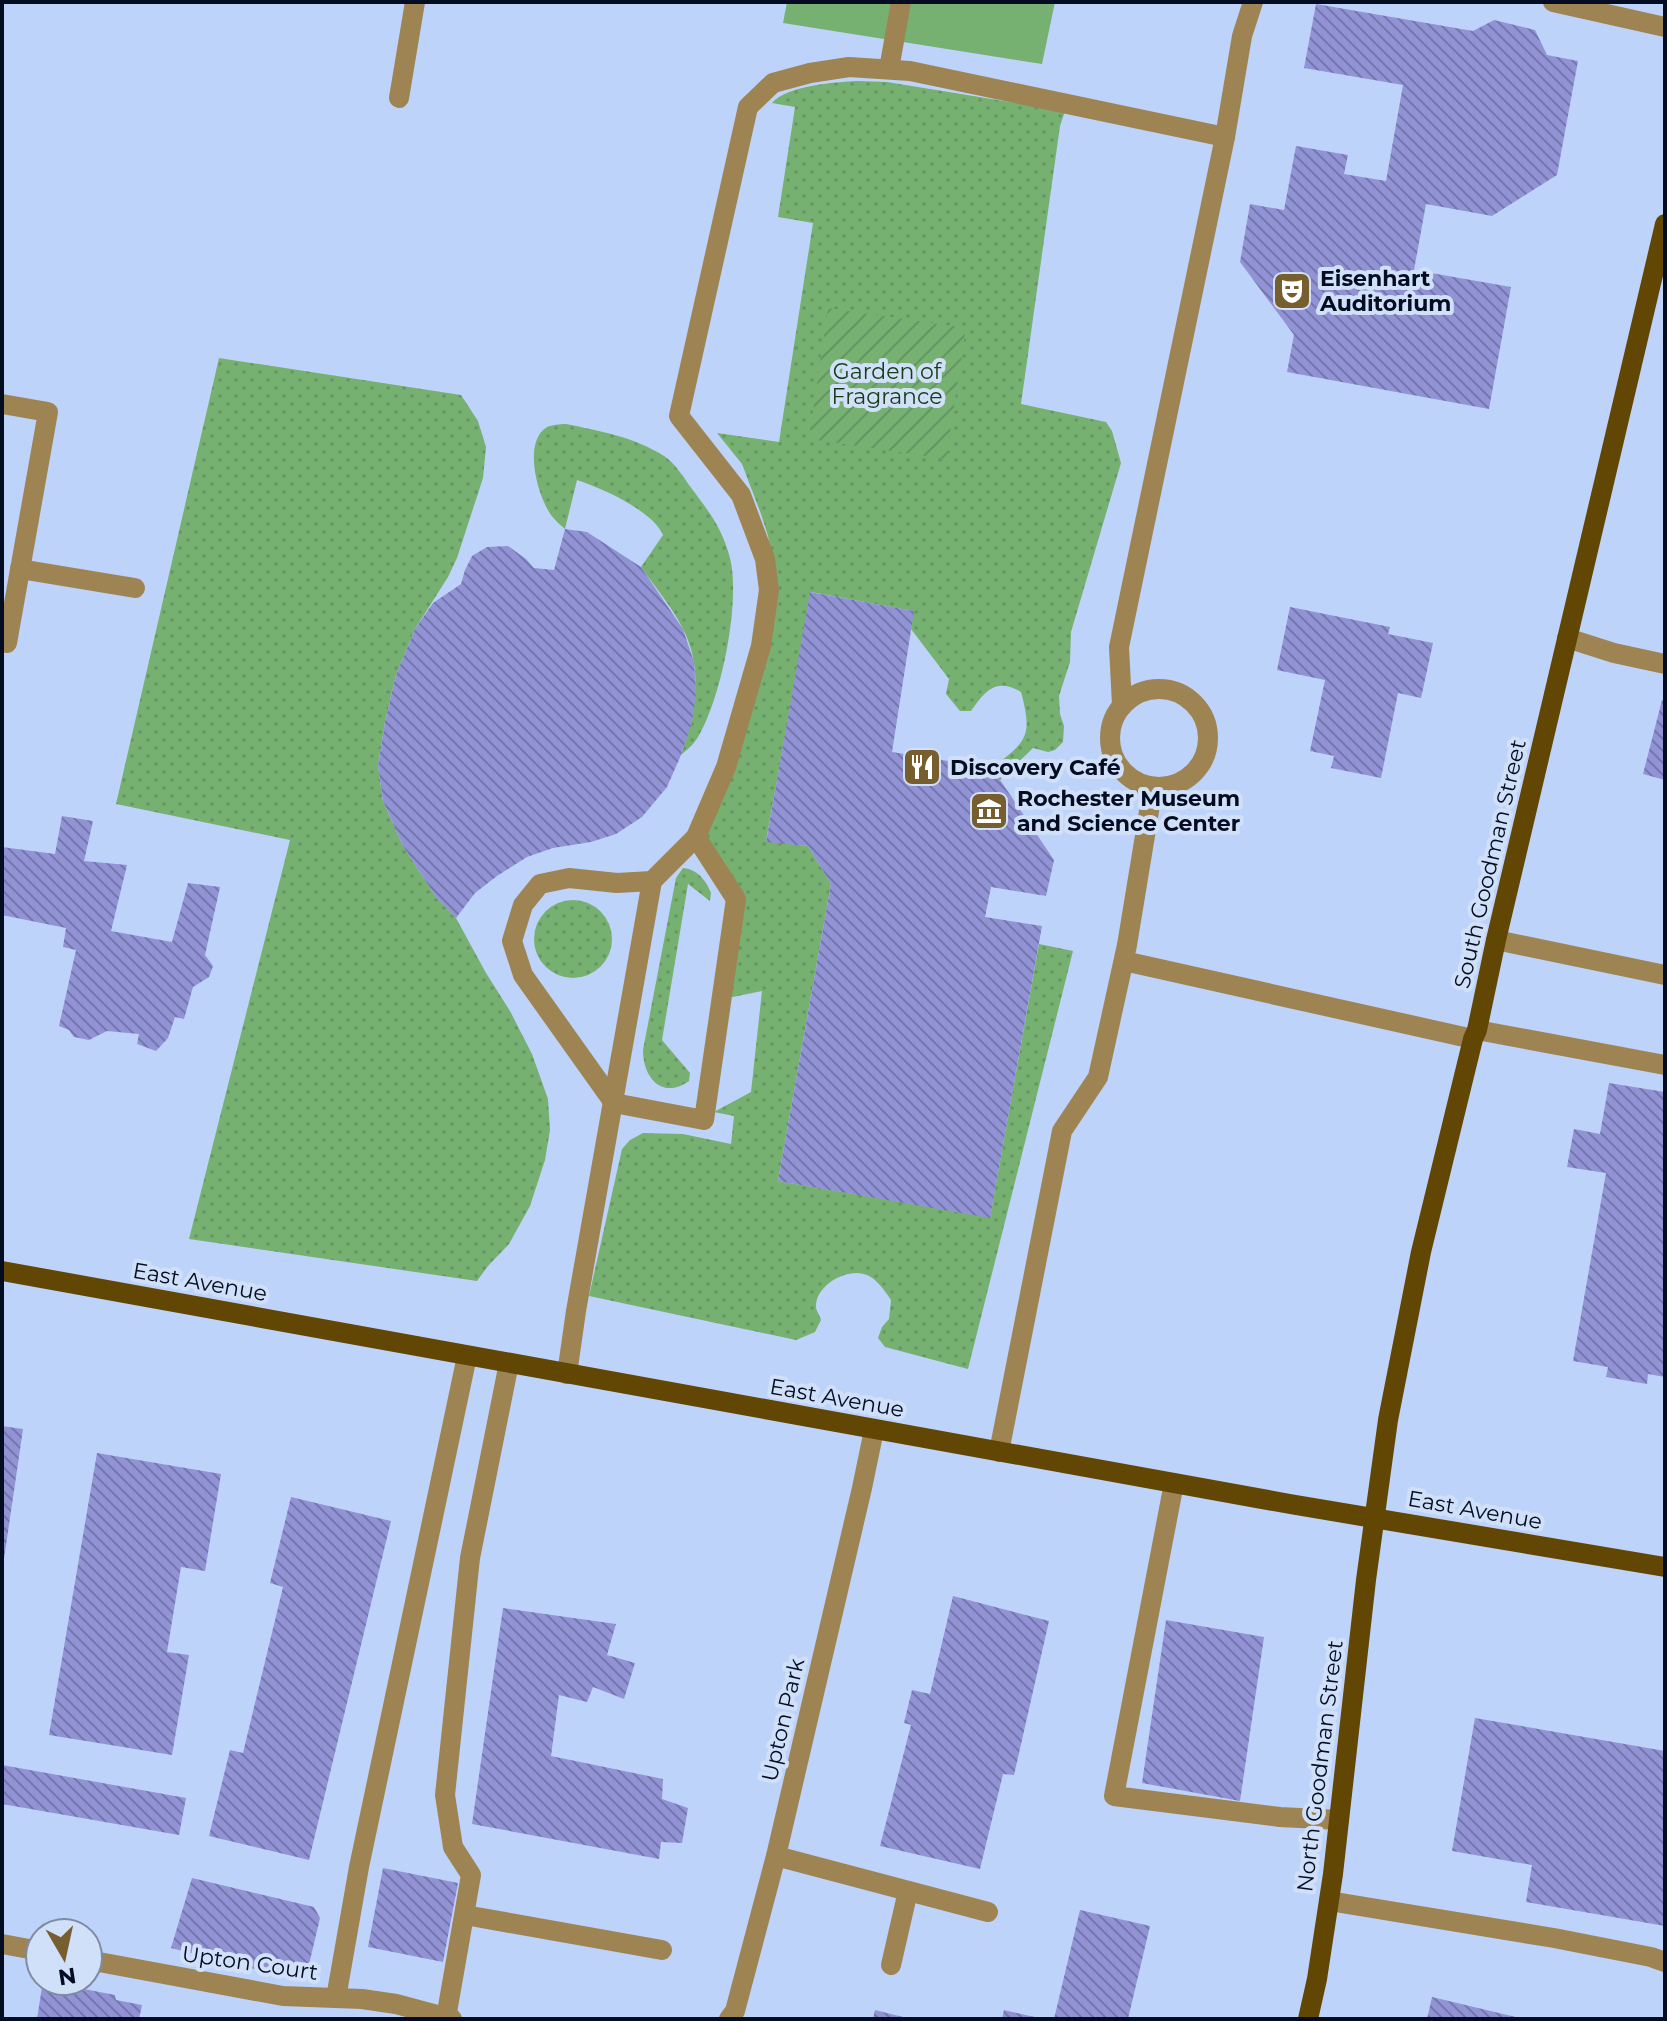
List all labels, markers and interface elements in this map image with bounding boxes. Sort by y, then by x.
place label: Eisenhart Auditorium [1319,265,1451,317]
theatre icon: Eisenhart Auditorium [1271,270,1313,312]
park label: Garden of Fragrance [832,358,943,410]
street label: South Goodman Street [1448,737,1532,991]
restaurant icon: Discovery Café [901,746,943,788]
place label: Discovery Café [950,754,1121,781]
place label: Rochester Museum and Science Center [1017,785,1240,837]
museum icon: Rochester Museum and Science Center [968,790,1010,832]
street label: East Avenue [131,1257,269,1307]
street label: East Avenue [768,1373,906,1423]
street label: East Avenue [1406,1485,1544,1535]
street label: North Goodman Street [1291,1639,1349,1893]
street label: Upton Park [756,1655,810,1784]
north arrow [24,1917,104,1997]
street label: Upton Court [180,1940,320,1986]
text: N [56,1962,78,1991]

